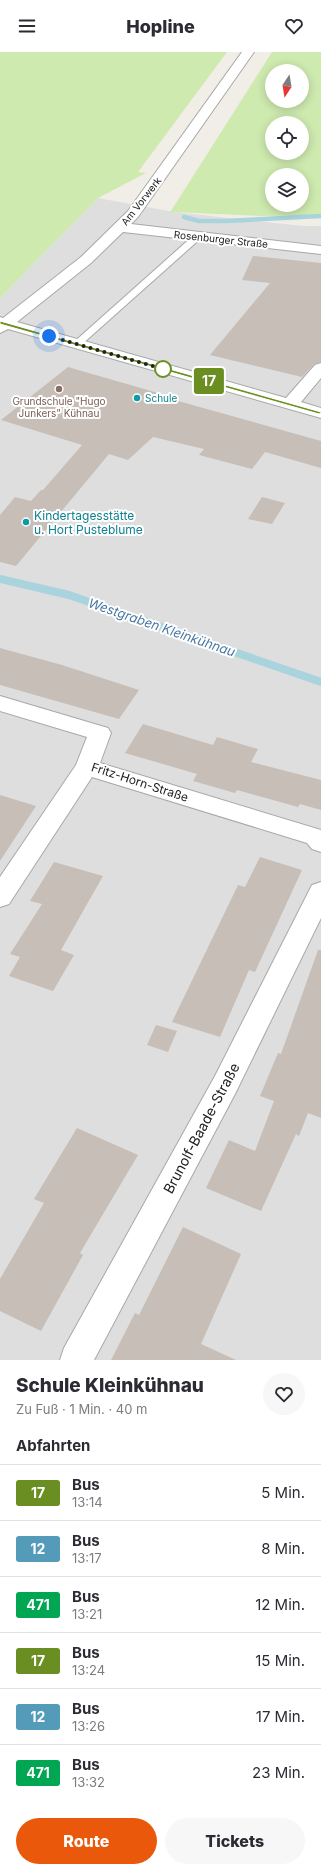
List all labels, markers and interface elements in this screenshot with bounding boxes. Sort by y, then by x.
icon: menu [16,15,38,37]
icon: heart [283,15,305,37]
text: Hopline [126,16,195,37]
north arrow [265,64,309,108]
map controls [265,64,309,212]
button: locate [265,116,309,160]
button: layers [265,168,309,212]
street label: Am Vorwerk [118,174,164,228]
street label: Rosenburger Straße [173,228,269,250]
your location [39,326,59,346]
unlabelled marker [154,360,172,378]
line badge: 17 [191,368,227,394]
text: 17 [202,372,216,389]
marker: Grundschule "Hugo Junkers" Kühnau [54,384,64,394]
place label: Schule [145,392,177,404]
marker: Schule [132,393,142,403]
place label: Grundschule "Hugo Junkers" Kühnau [12,395,106,419]
place label: Kindertagesstätte u. Hort Pusteblume [34,508,143,537]
marker: Kindertagesstätte u. Hort Pusteblume [21,517,31,527]
water label: Westgraben Kleinkühnau [87,594,238,660]
street label: Fritz-Horn-Straße [90,759,190,805]
street label: Brunolf-Baade-Straße [159,1060,243,1196]
button: heart [263,1373,305,1415]
text: Schule Kleinkühnau [16,1374,204,1397]
text: Zu Fuß · 1 Min. · 40 m [16,1401,147,1417]
text: Abfahrten [16,1436,90,1455]
text: Bus [72,1475,100,1494]
text: 5 Min. [261,1483,305,1502]
text: 17 [31,1484,45,1501]
text: 13:14 [72,1494,103,1510]
text: Bus [72,1531,100,1550]
text: 8 Min. [261,1539,305,1558]
text: 12 [31,1540,45,1557]
text: 13:17 [72,1550,102,1566]
text: Bus [72,1587,100,1606]
text: 12 Min. [255,1595,305,1614]
text: 471 [26,1596,50,1613]
text: 13:21 [72,1606,102,1622]
text: Bus [72,1643,100,1662]
text: 15 Min. [255,1651,305,1670]
text: 17 [31,1652,45,1669]
text: 13:24 [72,1662,105,1678]
text: Bus [72,1699,100,1718]
text: 17 Min. [256,1707,305,1726]
text: 12 [31,1708,45,1725]
text: 13:26 [72,1718,105,1734]
text: Bus [72,1755,100,1774]
text: 23 Min. [252,1763,305,1782]
text: 471 [26,1764,50,1781]
text: 13:32 [72,1774,105,1790]
button: Route [16,1818,157,1864]
button: Tickets [165,1818,305,1864]

